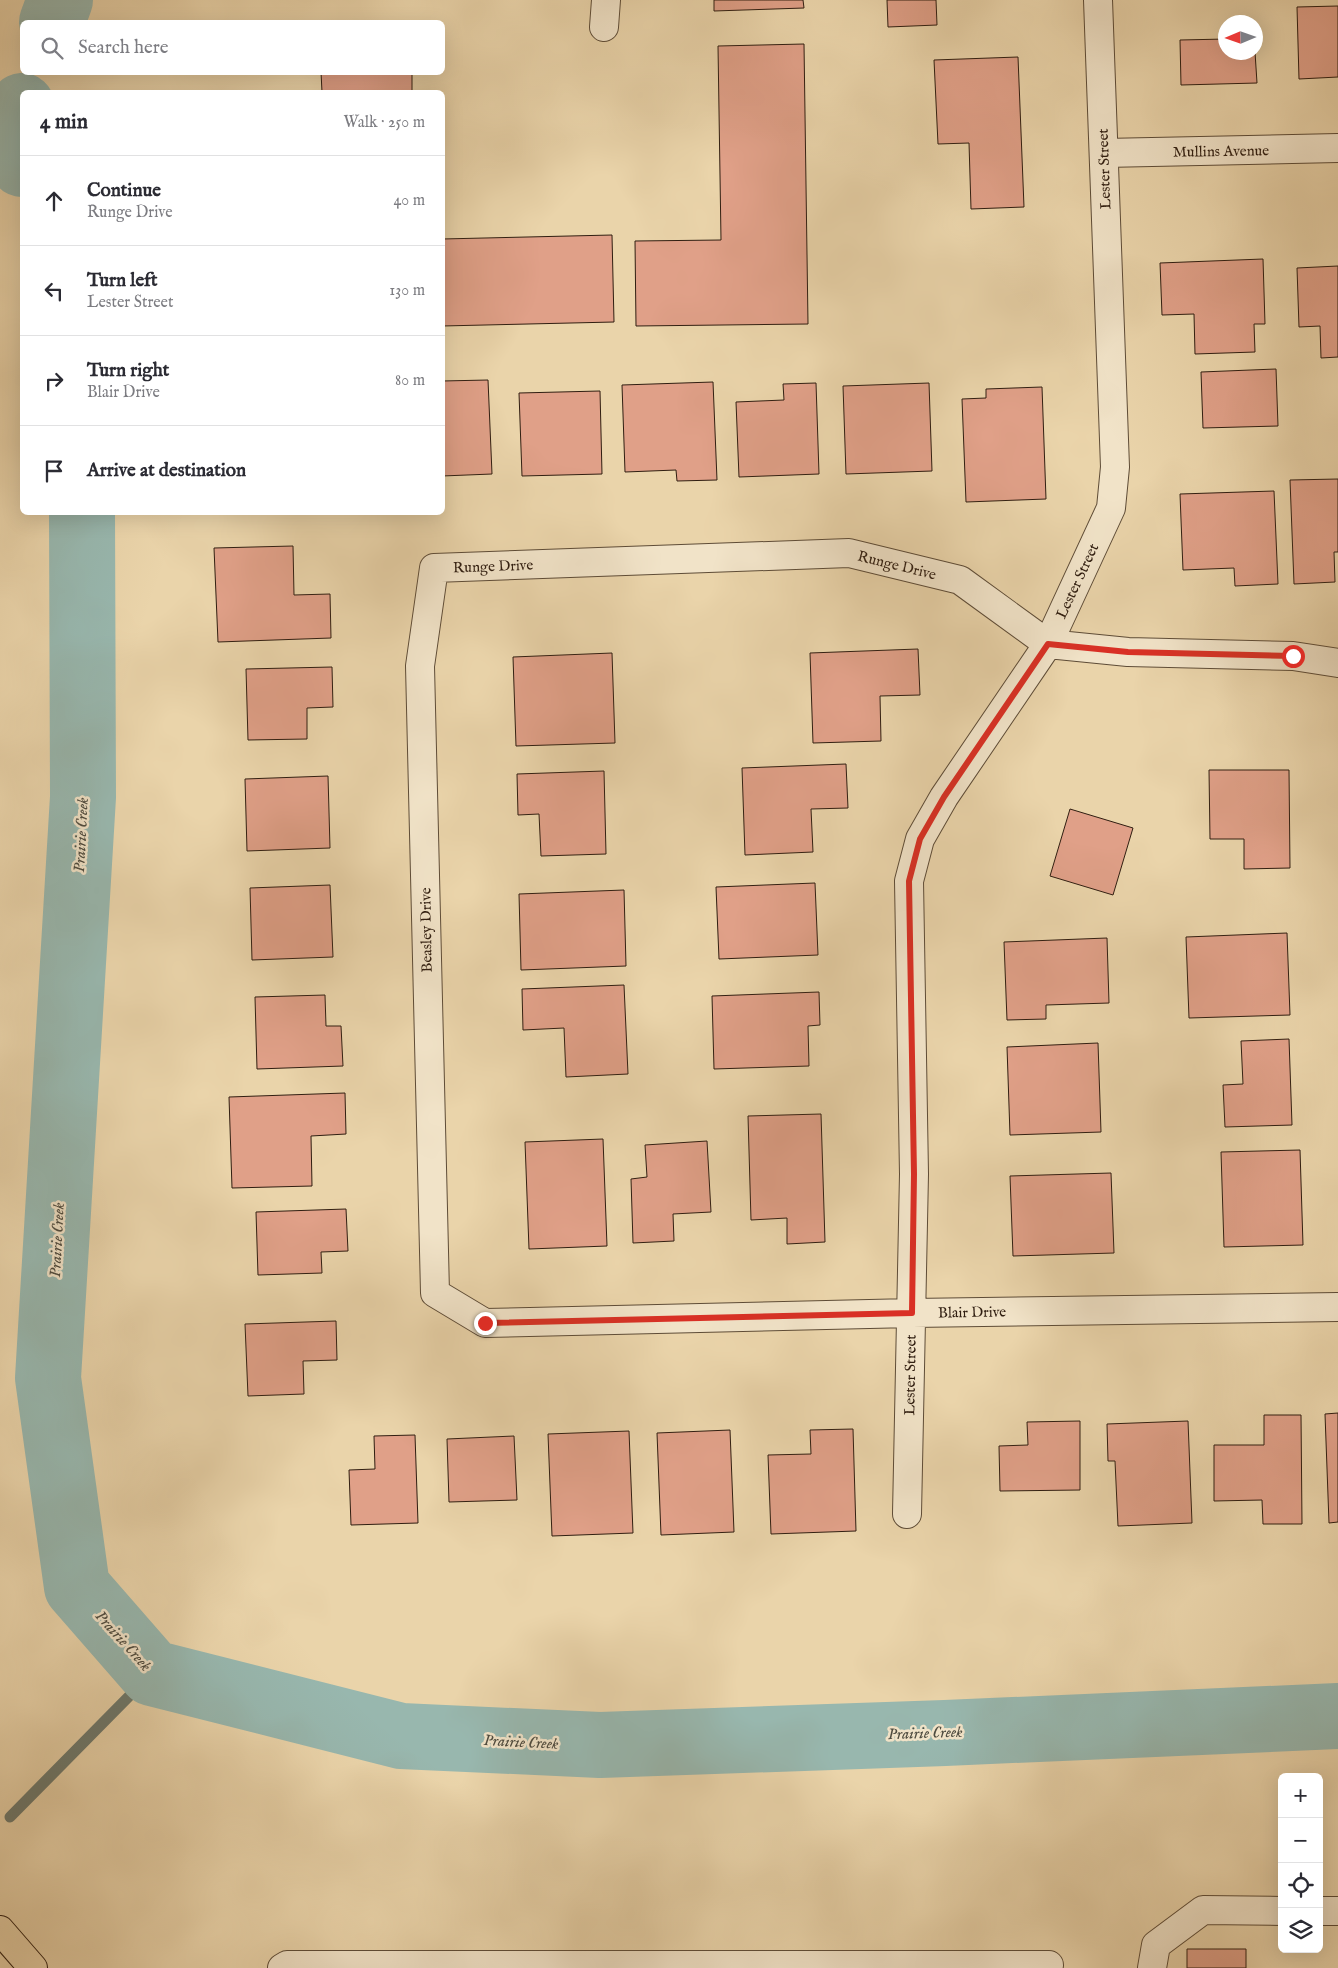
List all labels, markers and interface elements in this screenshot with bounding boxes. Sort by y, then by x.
north arrow [1218,15,1263,60]
search box [20,20,445,75]
icon: search [38,34,66,62]
text: Search here [78,36,169,60]
text: 4 min [40,109,88,136]
text: Walk · 250 m [343,113,425,133]
street label: Lester Street [1094,128,1115,210]
street label: Mullins Avenue [1173,141,1269,162]
text: Continue [87,179,161,203]
icon: ahead [40,187,68,215]
text: 40 m [393,191,425,211]
text: Runge Drive [87,203,173,223]
text: Turn left [87,269,158,293]
icon: left [40,277,68,305]
text: 130 m [389,281,425,301]
text: Lester Street [87,293,173,313]
text: Turn right [87,359,169,383]
icon: right [40,367,68,395]
text: 80 m [395,371,425,391]
text: Blair Drive [87,383,160,403]
icon: arrive [40,457,68,485]
text: Arrive at destination [87,459,246,483]
street label: Lester Street [1052,540,1103,622]
street label: Runge Drive [856,547,938,584]
street label: Runge Drive [453,556,534,577]
route start [1282,645,1305,668]
water label: Prairie Creek [70,797,94,873]
street label: Beasley Drive [416,887,437,973]
water label: Prairie Creek [46,1202,70,1278]
street label: Blair Drive [938,1302,1006,1323]
route end [474,1312,497,1335]
street label: Lester Street [900,1334,921,1416]
water label: Prairie Creek [90,1607,155,1676]
water label: Prairie Creek [887,1723,963,1745]
water label: Prairie Creek [483,1731,559,1755]
map controls [1278,1773,1323,1953]
button: + [1278,1773,1323,1818]
button: − [1278,1818,1323,1863]
button: locate [1278,1863,1323,1908]
button: layers [1278,1908,1323,1953]

